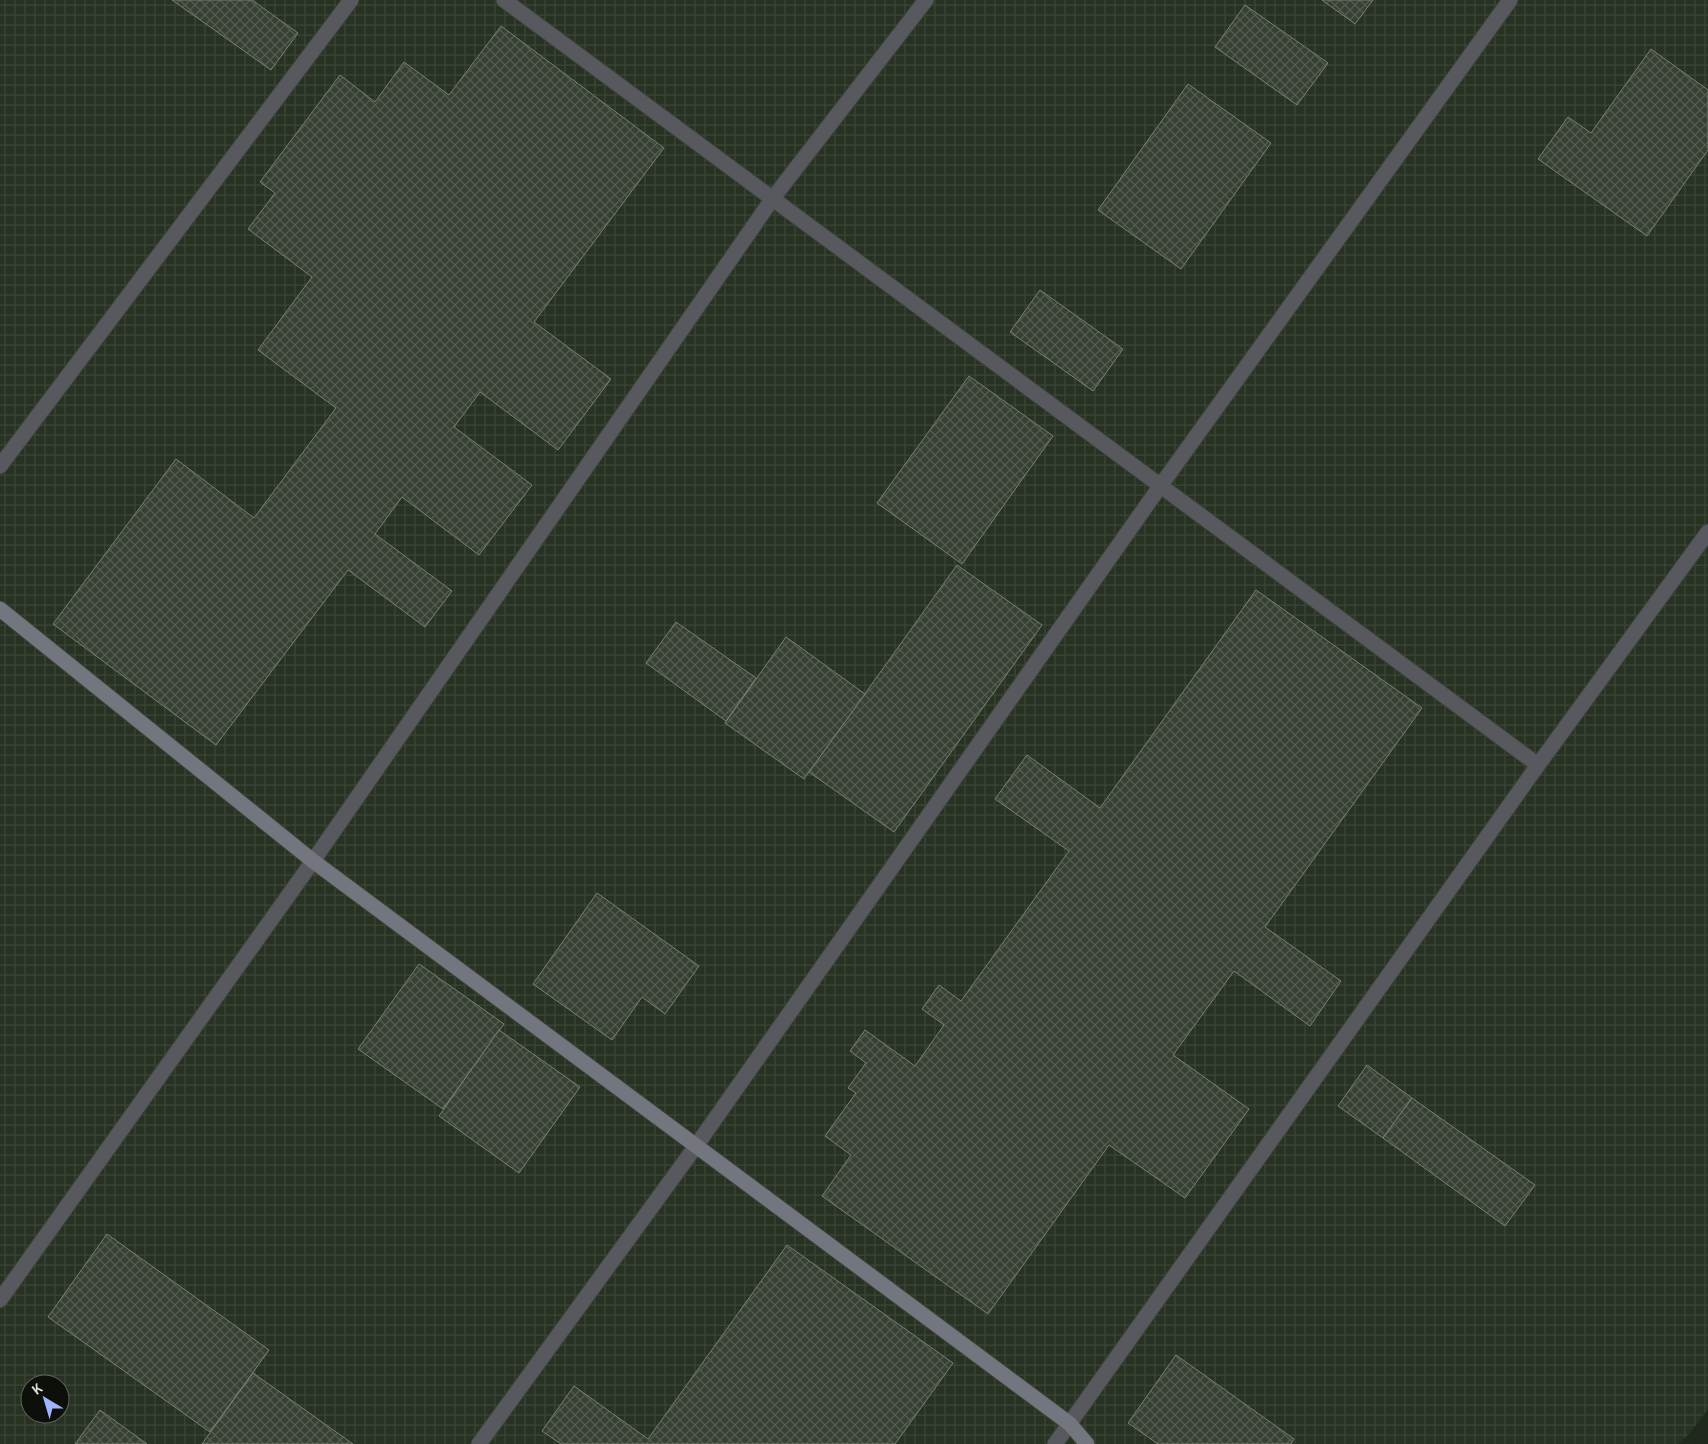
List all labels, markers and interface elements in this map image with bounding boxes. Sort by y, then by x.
north arrow [20,1374,70,1424]
text: K [28,1379,46,1398]

